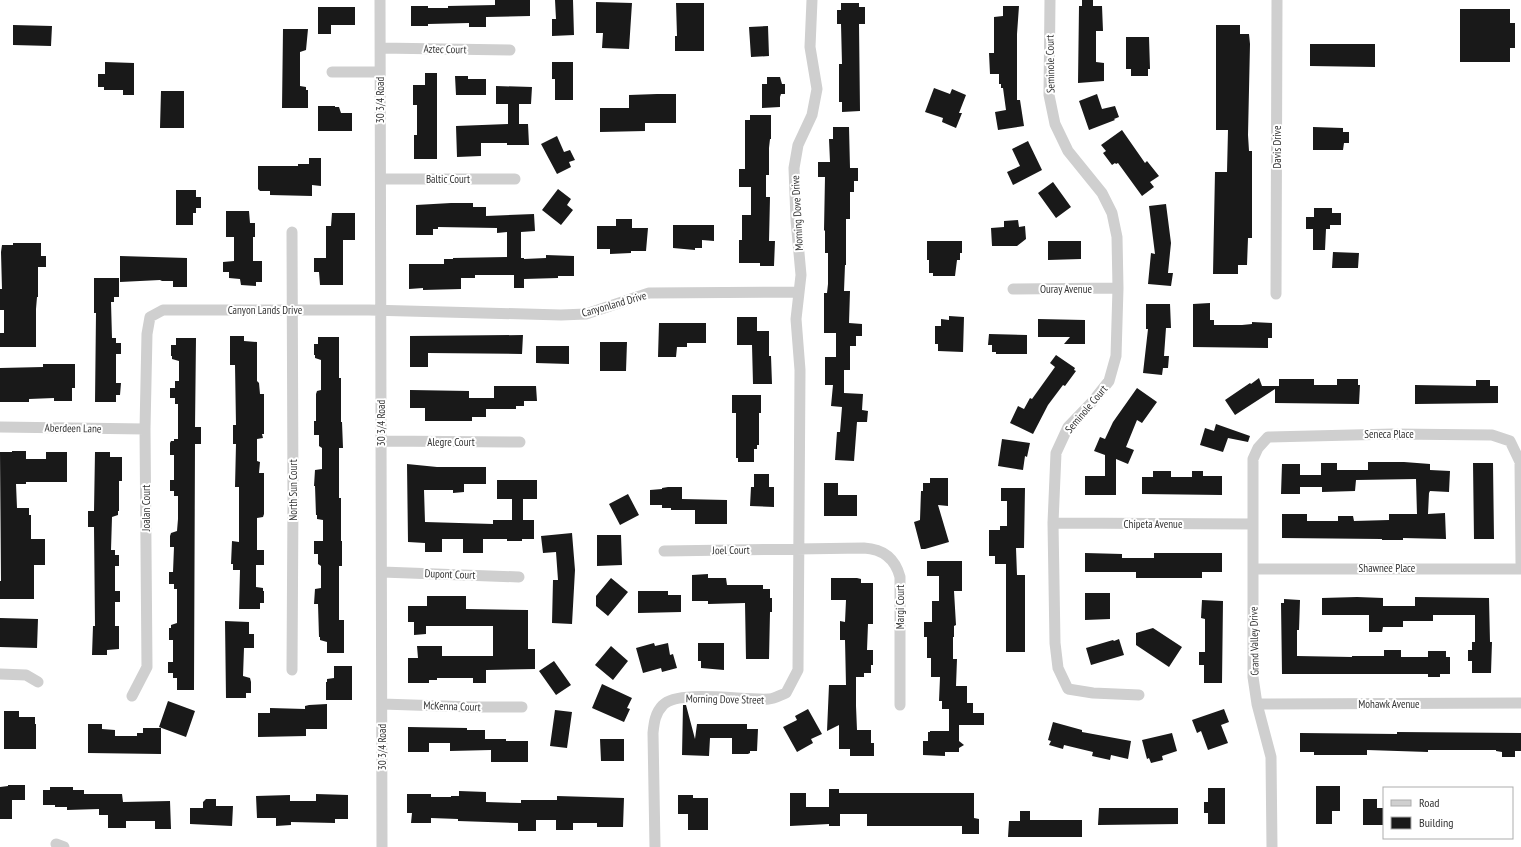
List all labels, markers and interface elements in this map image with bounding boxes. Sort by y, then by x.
street label: Seminole Court [1042,35,1058,93]
street label: Aztec Court [423,42,467,56]
street label: 30 3/4 Road [373,77,387,123]
street label: Davis Drive [1270,125,1284,168]
street label: Baltic Court [426,172,470,186]
street label: Morning Dove Drive [788,175,806,251]
street label: Ouray Avenue [1040,282,1092,296]
street label: Canyonland Drive [580,288,648,320]
street label: Canyon Lands Drive [228,303,303,317]
street label: Seminole Court [1062,382,1110,436]
street label: 30 3/4 Road [374,400,388,446]
street label: Aberdeen Lane [45,421,102,436]
street label: Seneca Place [1364,427,1414,441]
street label: Alegre Court [427,435,475,449]
street label: North Sun Court [286,459,300,521]
street label: Joalan Court [139,485,153,532]
street label: Chipeta Avenue [1124,517,1183,531]
street label: Joel Court [711,543,750,557]
street label: Shawnee Place [1359,561,1416,575]
street label: Dupont Court [424,566,476,582]
street label: Margi Court [893,585,907,629]
street label: Grand Valley Drive [1246,606,1262,676]
street label: Morning Dove Street [686,691,764,707]
street label: Mohawk Avenue [1358,697,1420,711]
street label: McKenna Court [423,698,481,714]
street label: 30 3/4 Road [375,724,389,770]
legend [1383,787,1513,839]
text: Road [1419,795,1439,810]
text: Building [1419,815,1454,830]

